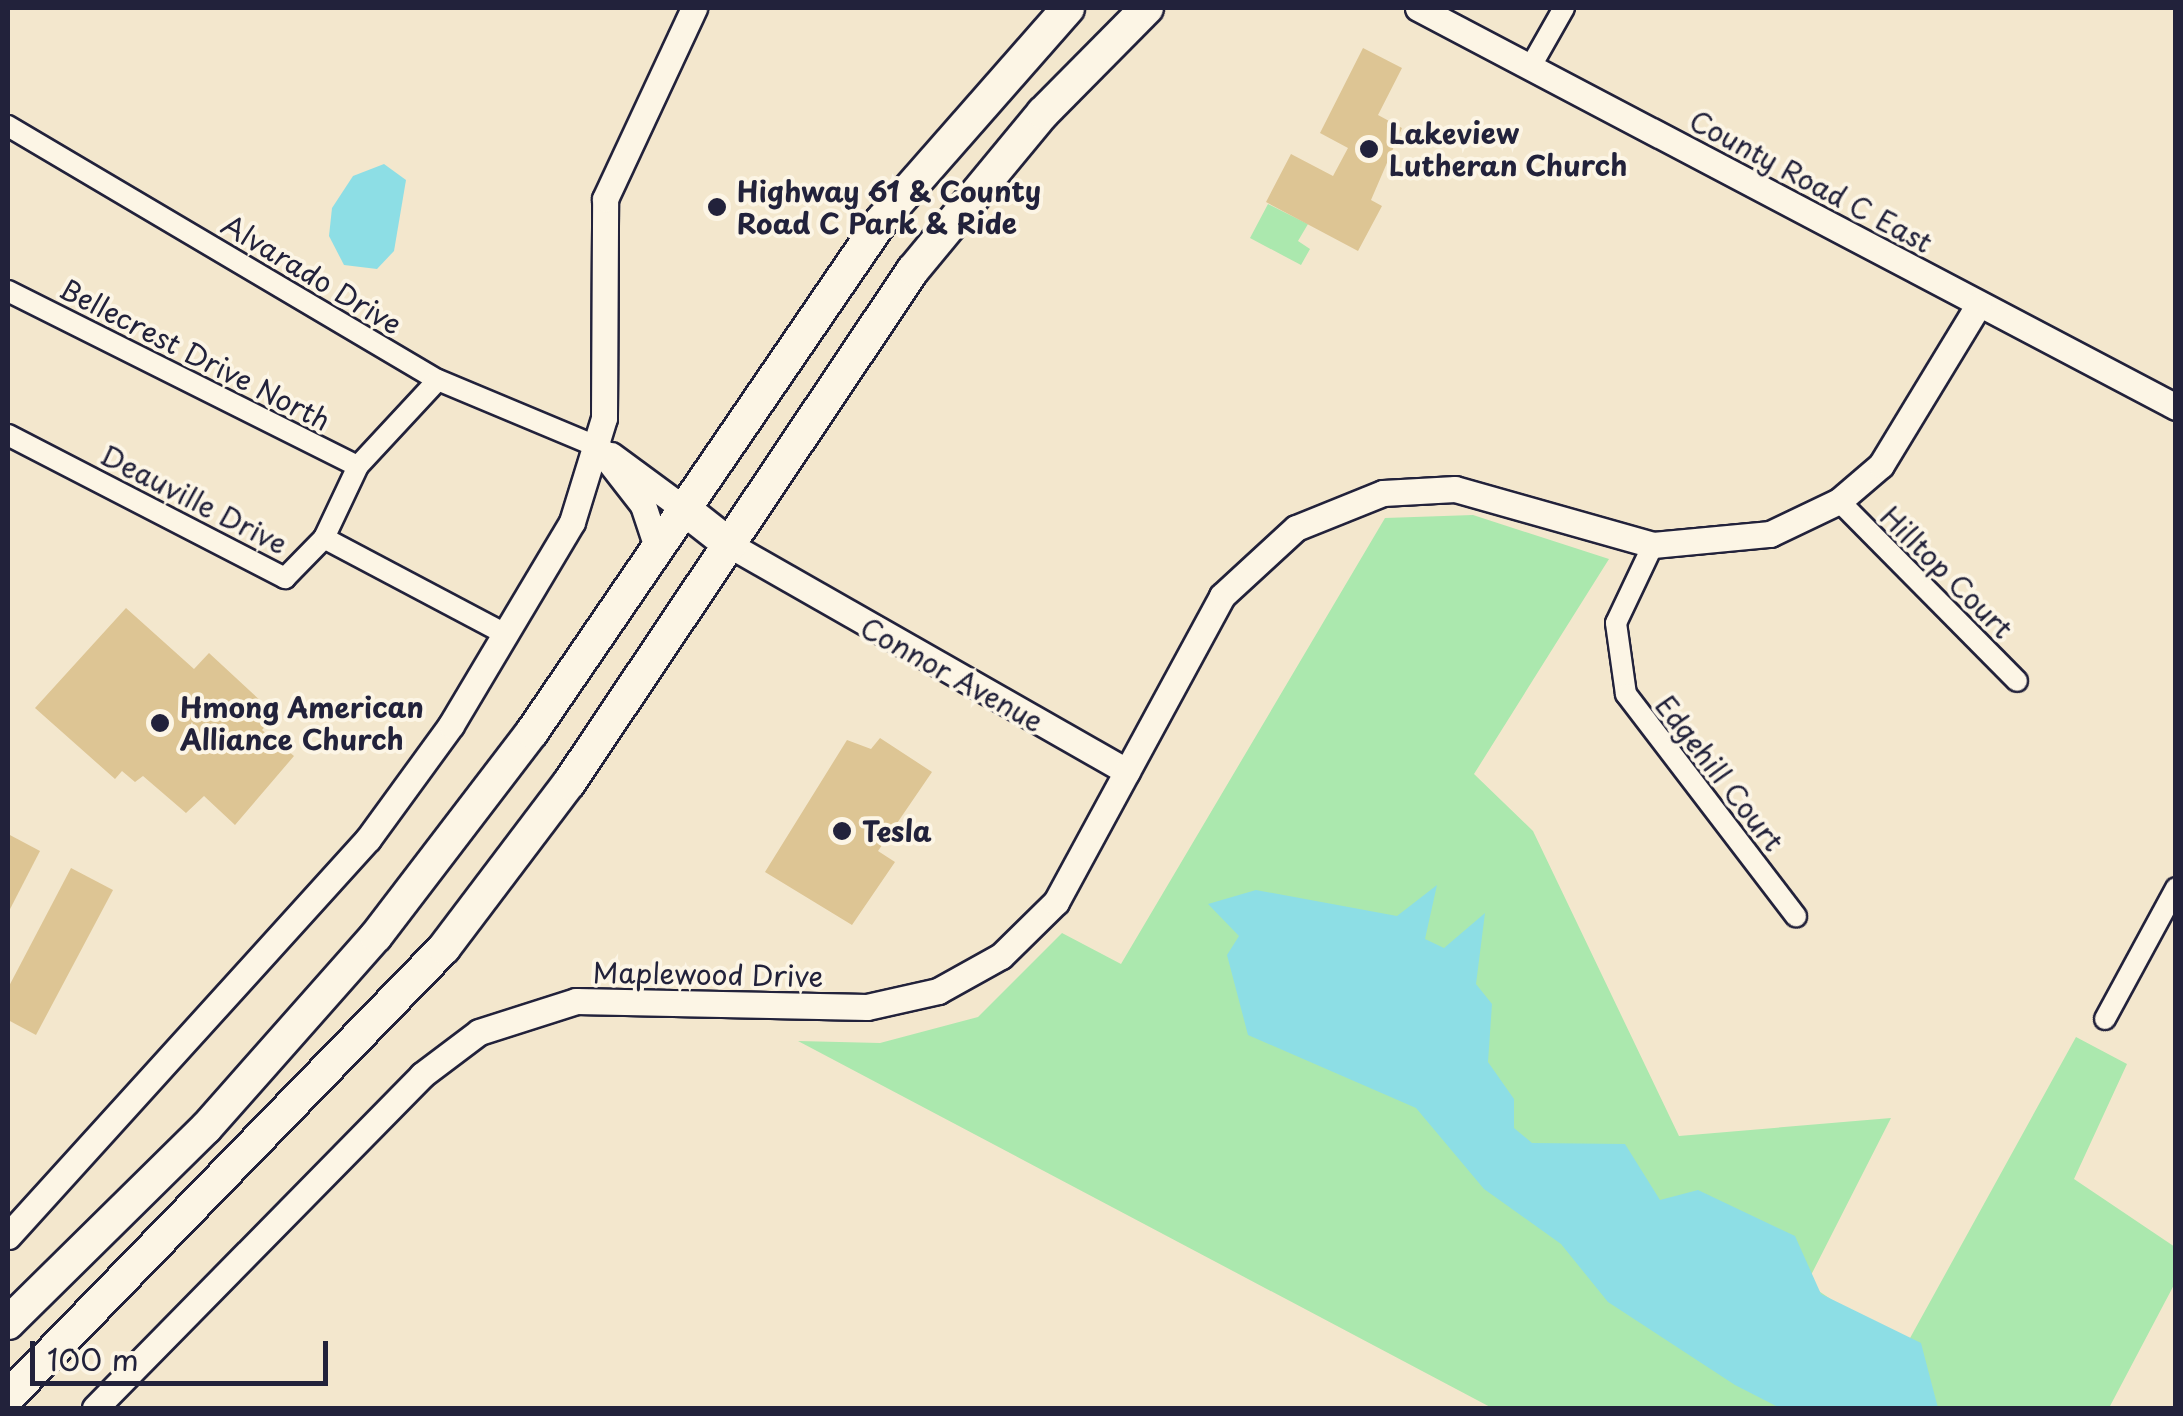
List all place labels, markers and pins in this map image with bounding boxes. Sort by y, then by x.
place label: Lakeview Lutheran Church [1389,116,1627,182]
marker: Lakeview Lutheran Church [1358,138,1380,160]
place label: Highway 61 & County Road C Park & Ride [737,174,1042,240]
marker: Highway 61 & County Road C Park & Ride [706,196,728,218]
place label: Hmong American Alliance Church [180,690,425,756]
marker: Hmong American Alliance Church [149,712,171,734]
place label: Tesla [862,814,932,848]
marker: Tesla [831,820,853,842]

